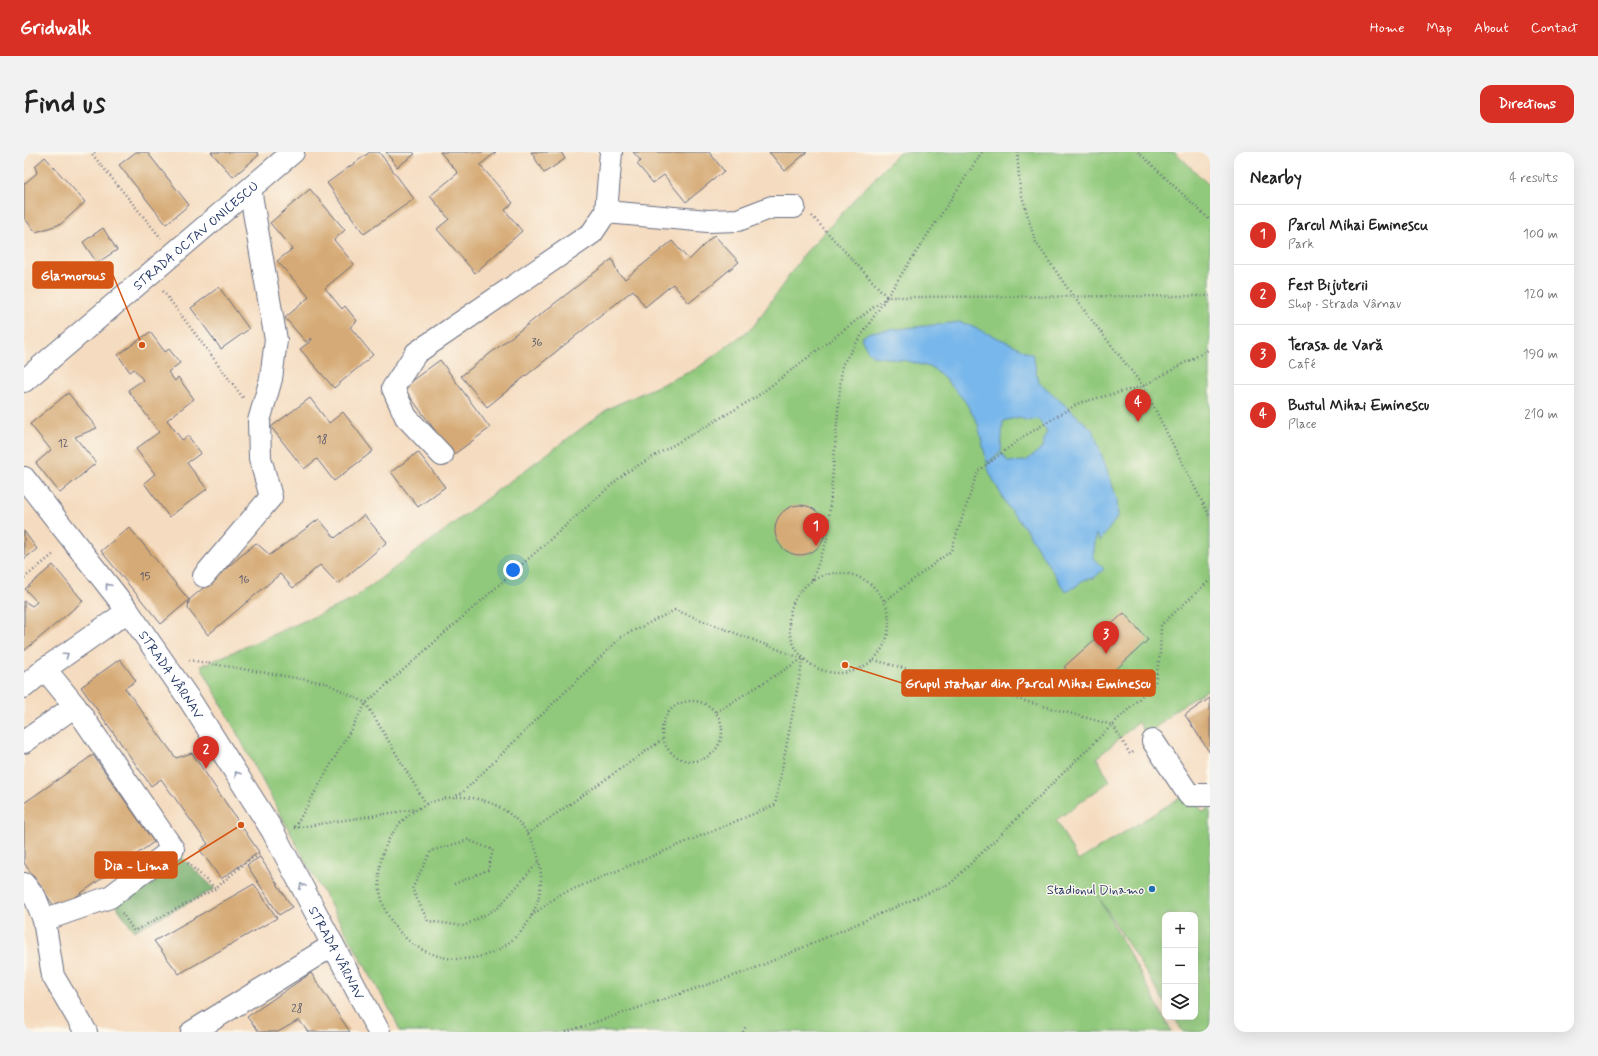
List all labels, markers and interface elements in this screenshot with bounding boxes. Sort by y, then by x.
text: Gridwalk [20,16,91,41]
text: Home [1370,19,1404,37]
text: Map [1426,19,1452,37]
text: About [1474,19,1509,37]
text: Contact [1531,19,1578,37]
button: Directions [1480,85,1574,123]
text: Find us [24,86,105,123]
text: Nearby [1250,167,1302,189]
text: 4 results [1509,170,1558,187]
street label: STRADA OCTAV ONICESCU [130,178,263,295]
text: Parcul Mihai Eminescu [1288,216,1428,236]
text: 1 [1260,226,1266,243]
text: 100 m [1523,226,1558,243]
text: Park [1288,236,1314,253]
callout: Glamorous [33,262,113,288]
text: Glamorous [41,267,106,285]
text: Fest Bijuterii [1288,276,1368,296]
text: 2 [1260,286,1266,303]
text: 120 m [1524,286,1558,303]
text: Shop · Strada Vârnav [1288,296,1401,313]
house number: 36 [531,336,543,350]
text: Terasa de Vară [1288,336,1383,356]
text: 3 [1260,346,1266,363]
text: 190 m [1523,346,1558,363]
text: Café [1288,356,1315,373]
pin: 4 [1125,389,1151,422]
text: Bustul Mihai Eminescu [1288,396,1429,416]
text: 4 [1259,406,1267,423]
text: 210 m [1524,406,1558,423]
text: Place [1288,416,1317,433]
house number: 18 [317,433,327,447]
house number: 12 [58,437,69,451]
pin: 1 [803,513,829,546]
your location [503,560,523,580]
house number: 15 [140,570,151,584]
house number: 16 [239,573,250,587]
one-way arrow [106,583,113,590]
pin: 3 [1093,621,1119,654]
street label: STRADA VÂRNAV [134,628,207,723]
one-way arrow [62,652,69,660]
callout: Grupul statuar din Parcul Mihai Eminescu [902,670,1155,696]
text: Grupul statuar din Parcul Mihai Eminescu [905,675,1151,693]
pin: 2 [193,736,219,769]
one-way arrow [234,771,241,778]
callout: Dia - Lima [95,852,177,878]
text: Dia - Lima [103,857,169,875]
place label: Stadionul Dinamo [1047,882,1144,899]
one-way arrow [299,883,306,891]
marker: Stadionul Dinamo [1147,884,1157,894]
street label: STRADA VÂRNAV [304,904,368,1004]
map controls [1162,912,1198,1020]
button: + [1162,912,1198,948]
button: − [1162,948,1198,984]
button: layers [1162,984,1198,1020]
house number: 28 [291,1002,303,1016]

